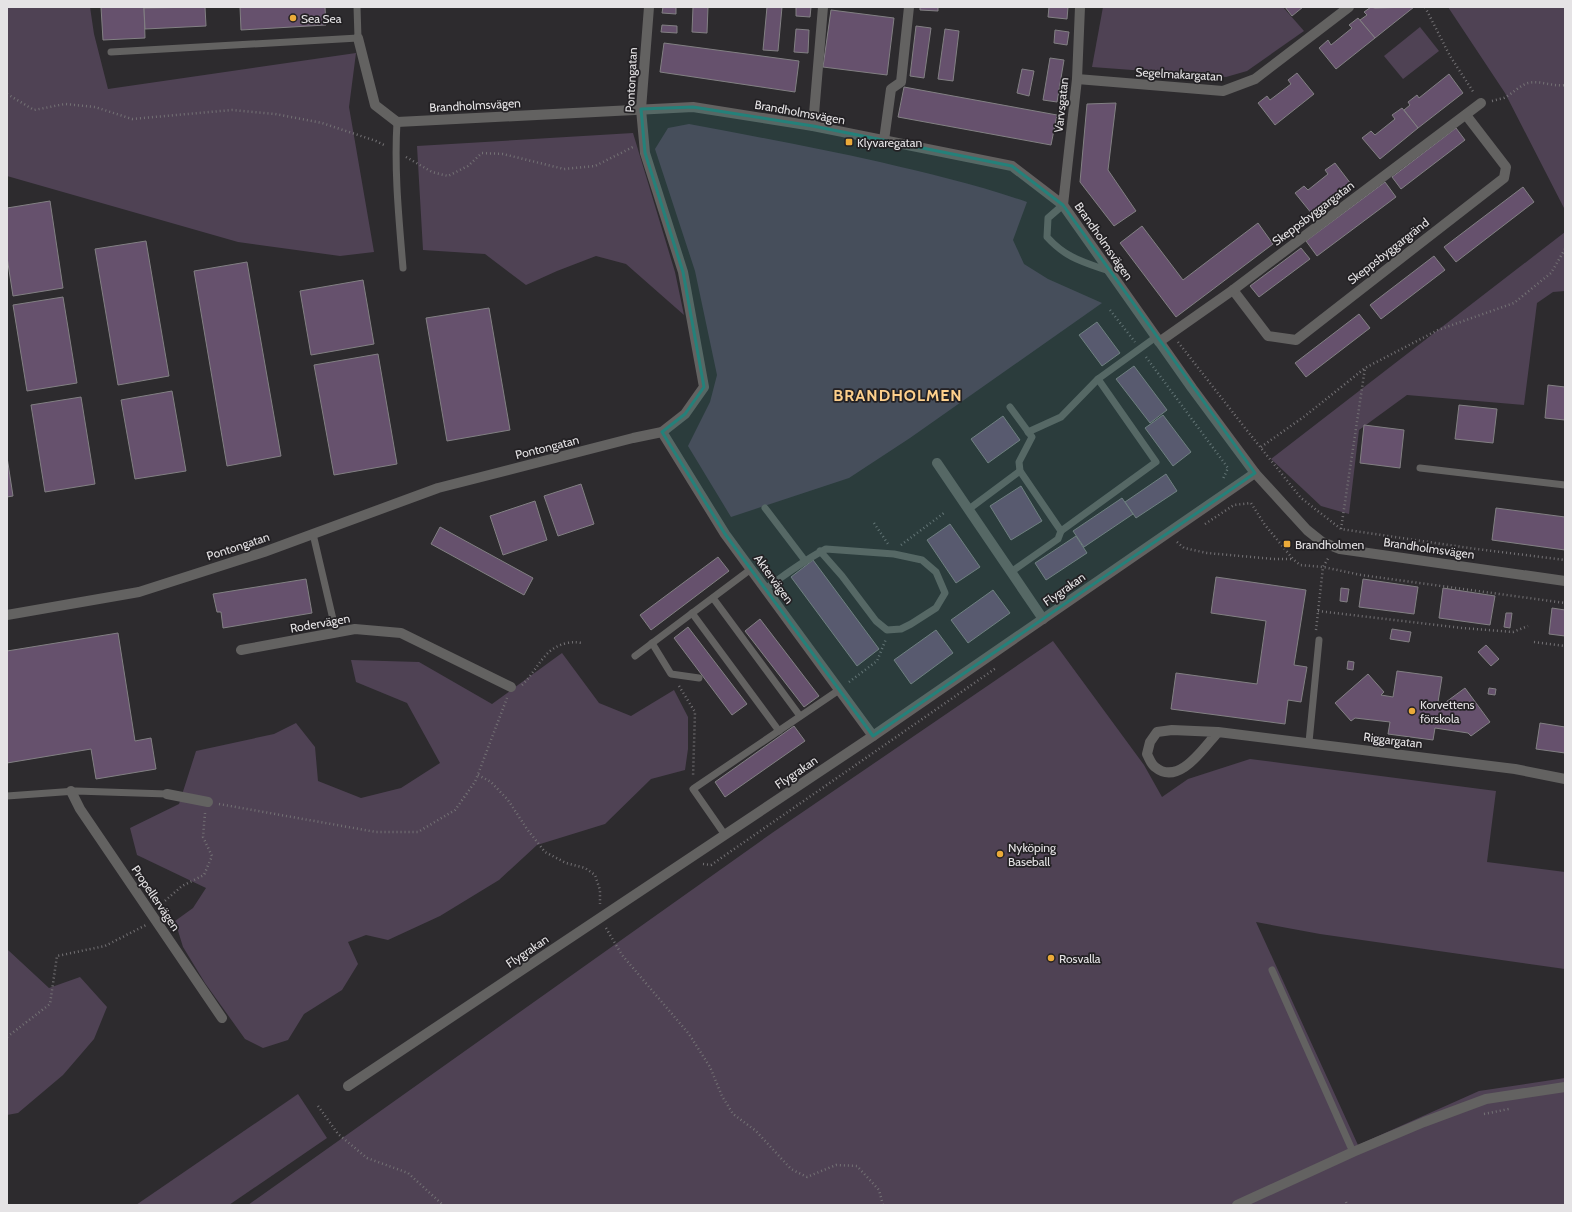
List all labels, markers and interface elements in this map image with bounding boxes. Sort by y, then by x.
place label: Sea Sea [301,11,342,26]
marker: Sea Sea [288,13,298,23]
street label: Pontongatan [622,47,640,113]
street label: Segelmakargatan [1135,64,1223,84]
street label: Varvsgatan [1051,76,1071,133]
street label: Brandholmsvägen [429,95,522,115]
street label: Brandholmsvägen [754,97,847,127]
place label: Klyvaregatan [857,135,922,150]
marker: Klyvaregatan [844,137,854,147]
street label: Skeppsbyggargatan [1269,177,1357,249]
street label: Brandholmsvägen [1072,199,1137,283]
street label: Skeppsbyggargränd [1344,215,1432,287]
district label: BRANDHOLMEN [833,386,963,405]
street label: Pontongatan [513,432,581,462]
street label: Pontongatan [205,529,272,563]
street label: Brandholmsvägen [1383,534,1476,562]
place label: Brandholmen [1295,537,1365,552]
marker: Brandholmen [1282,539,1292,549]
street label: Aktervägen [751,551,797,607]
street label: Flygrakan [1040,569,1088,609]
street label: Rodervägen [289,610,351,636]
place label: Korvettens förskola [1420,697,1475,726]
marker: Korvettens förskola [1407,706,1417,716]
street label: Riggargatan [1363,729,1424,751]
street label: Flygrakan [772,752,820,792]
place label: Nyköping Baseball [1008,840,1057,869]
marker: Nyköping Baseball [995,849,1005,859]
street label: Propellervägen [129,862,184,934]
street label: Flygrakan [503,931,551,971]
place label: Rosvalla [1059,951,1101,966]
marker: Rosvalla [1046,953,1056,963]

